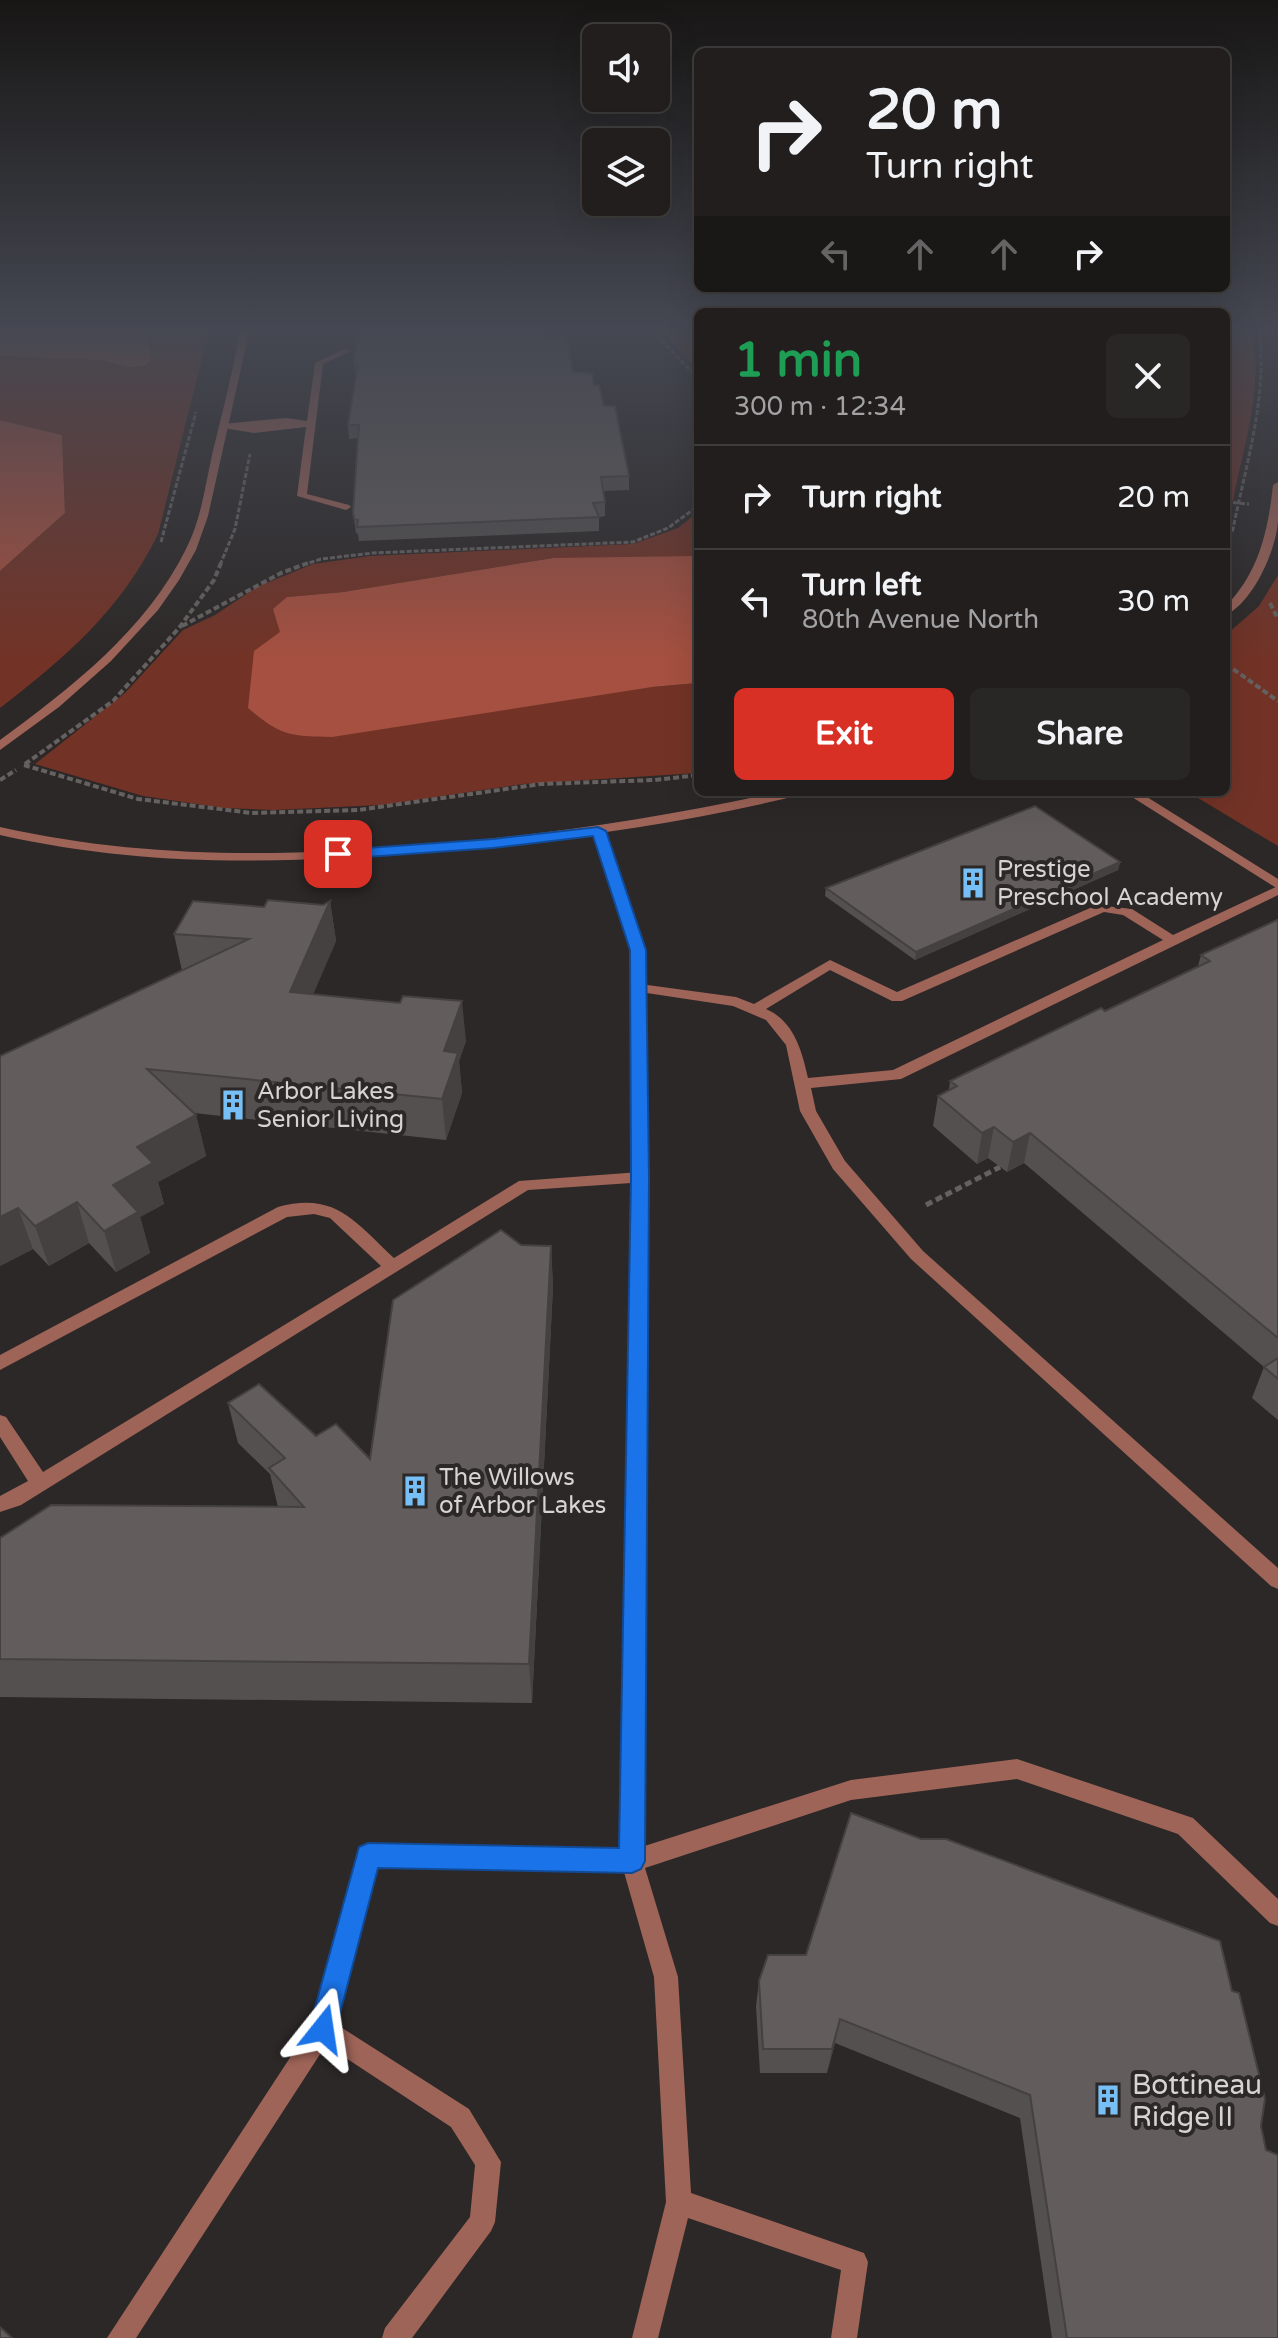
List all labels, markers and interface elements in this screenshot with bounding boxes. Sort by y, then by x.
map controls [582,24,670,216]
button: sound [582,24,670,112]
text: 20 m [866,77,1002,144]
icon: right [734,80,838,184]
button: layers [582,128,670,216]
text: Turn right [866,145,1033,188]
icon: left [814,232,858,276]
icon: ahead [898,232,942,276]
icon: ahead [982,232,1026,276]
icon: right [1066,232,1110,276]
text: 1 min [734,332,862,390]
button: close [1106,334,1190,418]
text: 300 m · 12:34 [734,391,906,422]
icon: right [734,475,778,519]
text: Turn right [802,479,942,516]
text: 20 m [1117,479,1190,516]
text: Turn left [802,567,921,604]
icon: left [734,579,778,623]
text: 30 m [1117,583,1190,620]
text: 80th Avenue North [802,604,1039,635]
button: Exit [734,688,954,780]
button: Share [970,688,1190,780]
pin [304,820,372,888]
icon: arrive [316,832,360,876]
place label: Prestige Preschool Academy [997,855,1223,912]
building icon: Prestige Preschool Academy [956,866,990,900]
place label: Arbor Lakes Senior Living [257,1077,404,1134]
building icon: Arbor Lakes Senior Living [216,1088,250,1122]
place label: The Willows of Arbor Lakes [439,1463,606,1520]
building icon: The Willows of Arbor Lakes [398,1474,432,1508]
position arrow [281,1987,365,2071]
place label: Bottineau Ridge II [1132,2068,1262,2134]
building icon: Bottineau Ridge II [1091,2083,1125,2117]

